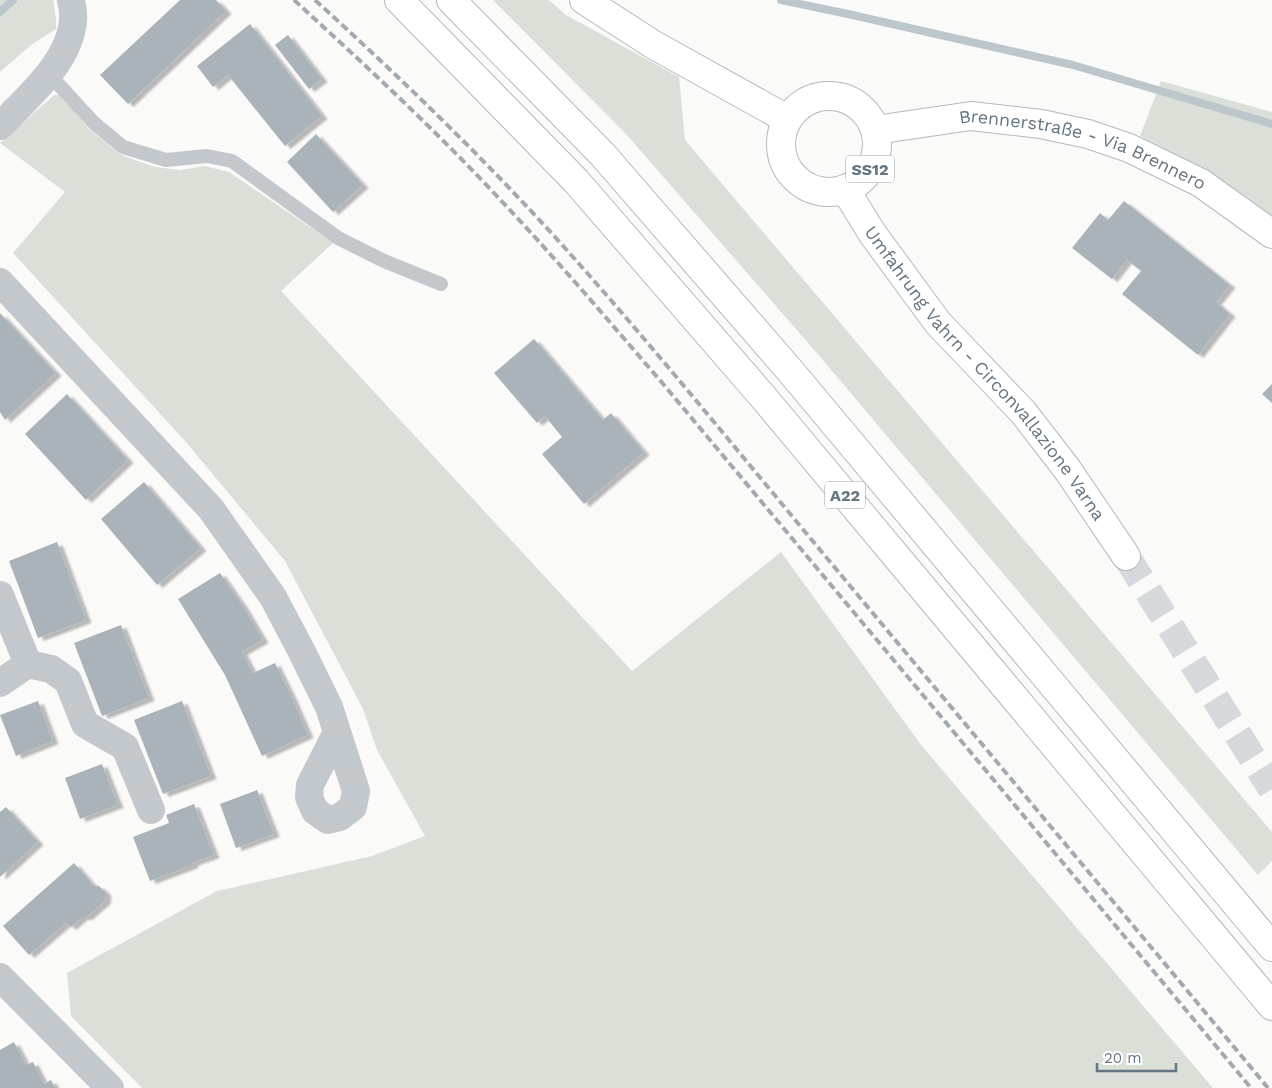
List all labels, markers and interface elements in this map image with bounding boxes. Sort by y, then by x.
street label: Brennerstraße - Via Brennero [958,105,1209,194]
road number: SS12 [846,156,894,182]
street label: Umfahrung Vahrn - Circonvallazione Varna [860,222,1110,524]
road number: A22 [825,482,865,508]
scale bar [1097,1040,1176,1072]
text: 20 m [1104,1049,1142,1067]

